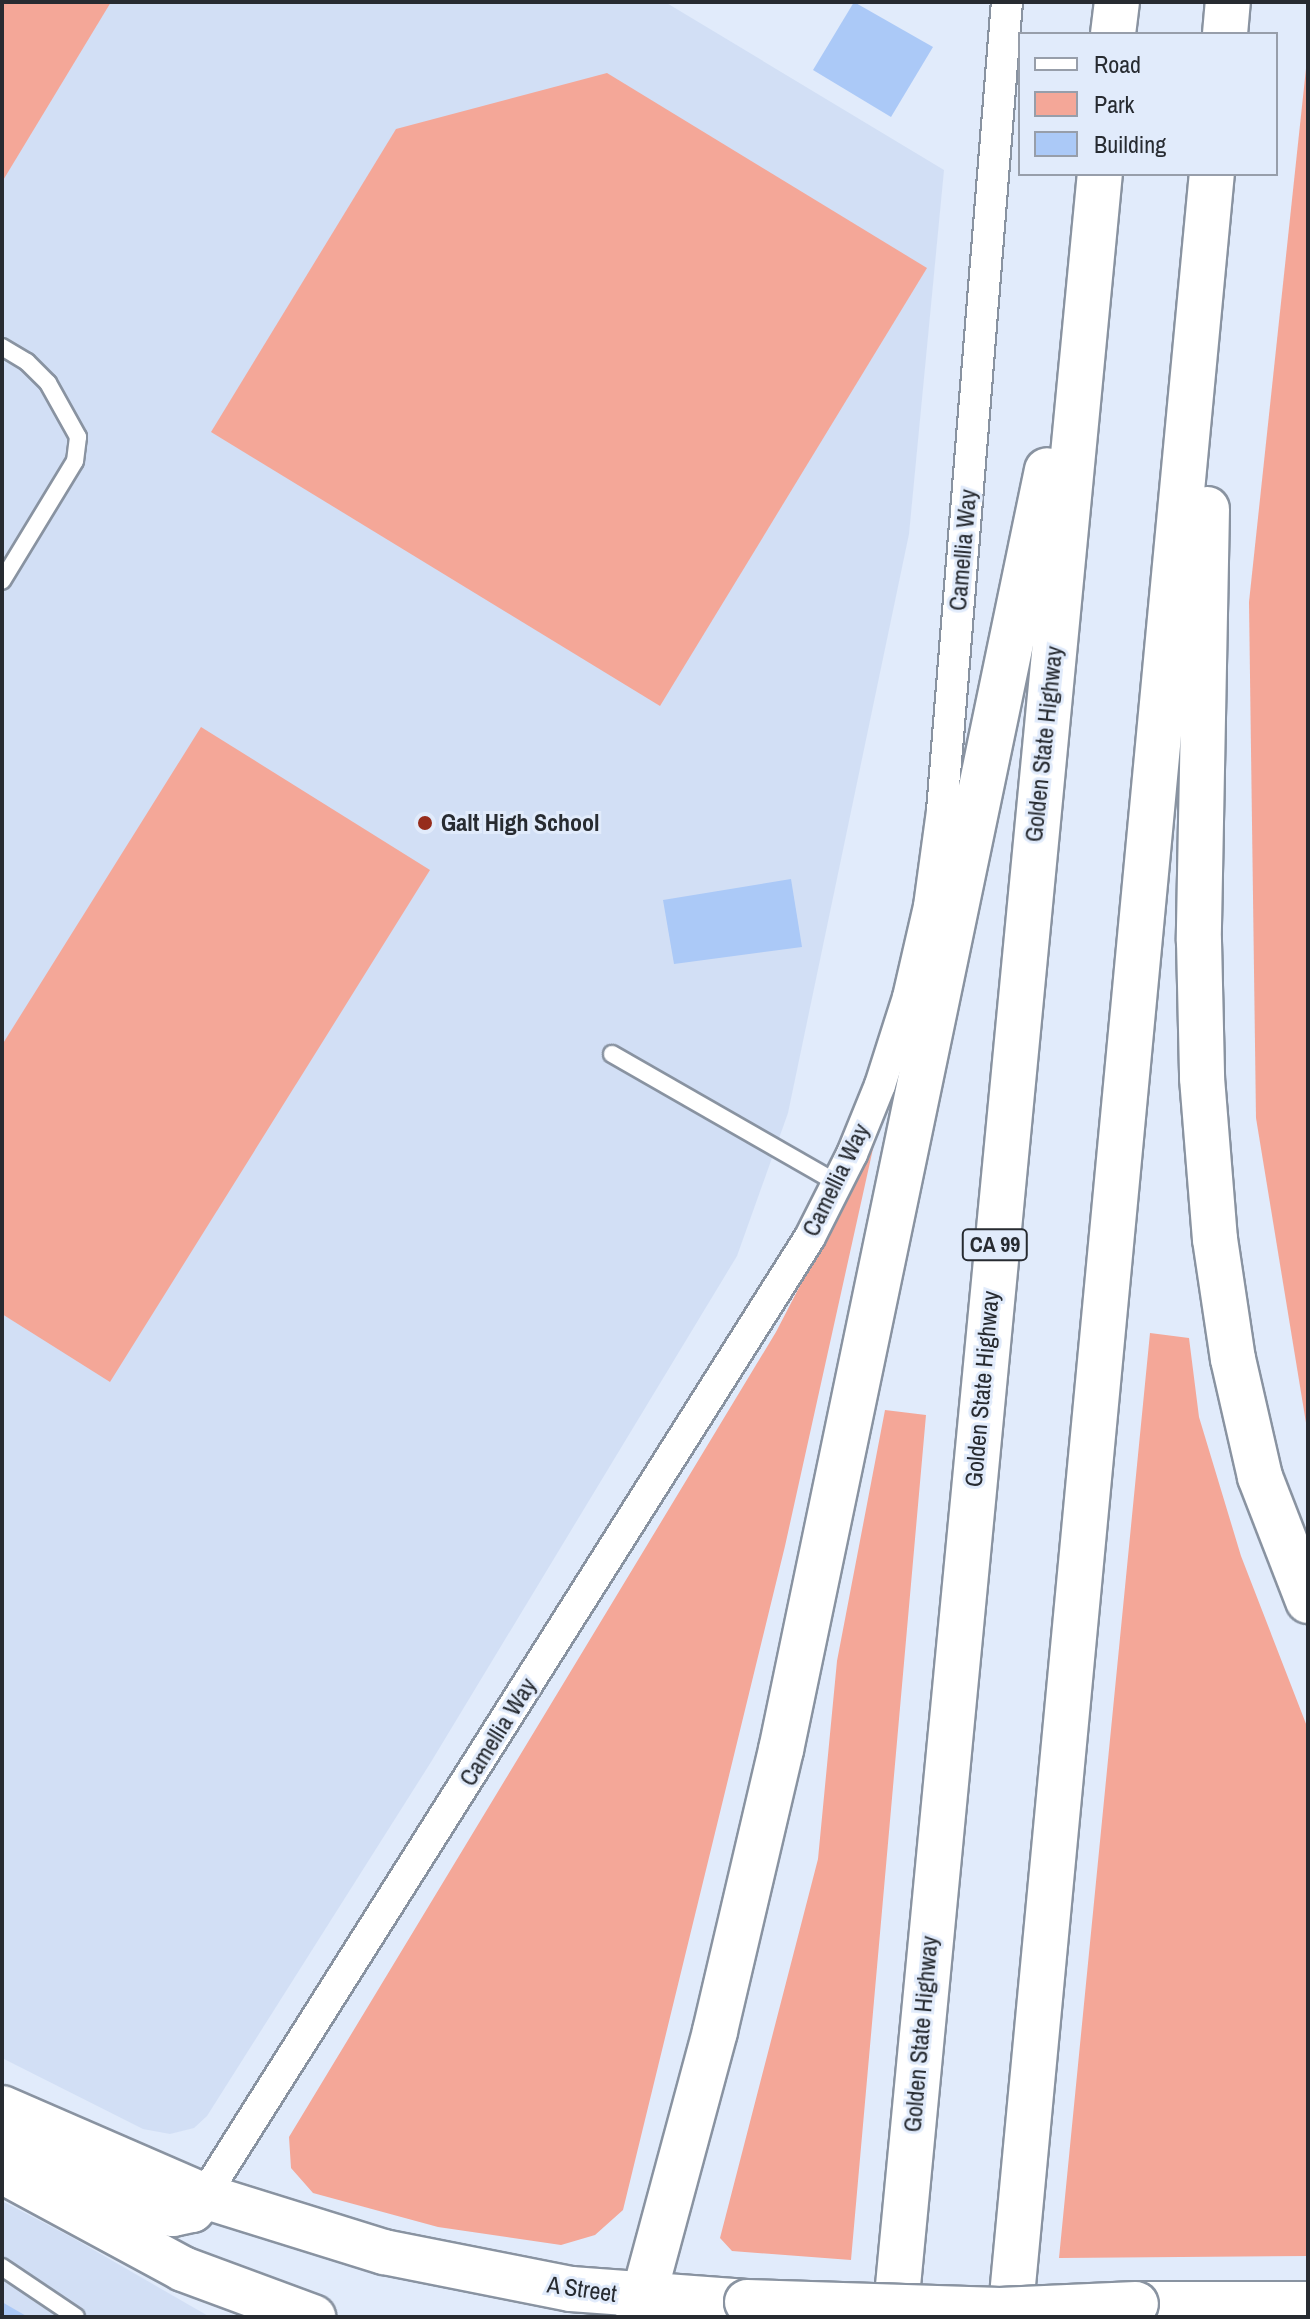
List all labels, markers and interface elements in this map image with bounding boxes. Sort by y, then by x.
legend [1018,32,1278,176]
text: Road [1094,48,1141,80]
text: Park [1094,88,1134,120]
text: Building [1094,128,1166,160]
street label: Camellia Way [943,488,983,612]
street label: Golden State Highway [1019,645,1069,843]
place label: Galt High School [441,809,600,837]
marker: Galt High School [416,814,434,832]
street label: Camellia Way [796,1119,876,1241]
road number: CA 99 [961,1227,1029,1263]
street label: Golden State Highway [959,1290,1005,1488]
street label: Camellia Way [454,1673,542,1791]
street label: Golden State Highway [898,1935,944,2133]
street label: A Street [545,2270,619,2308]

